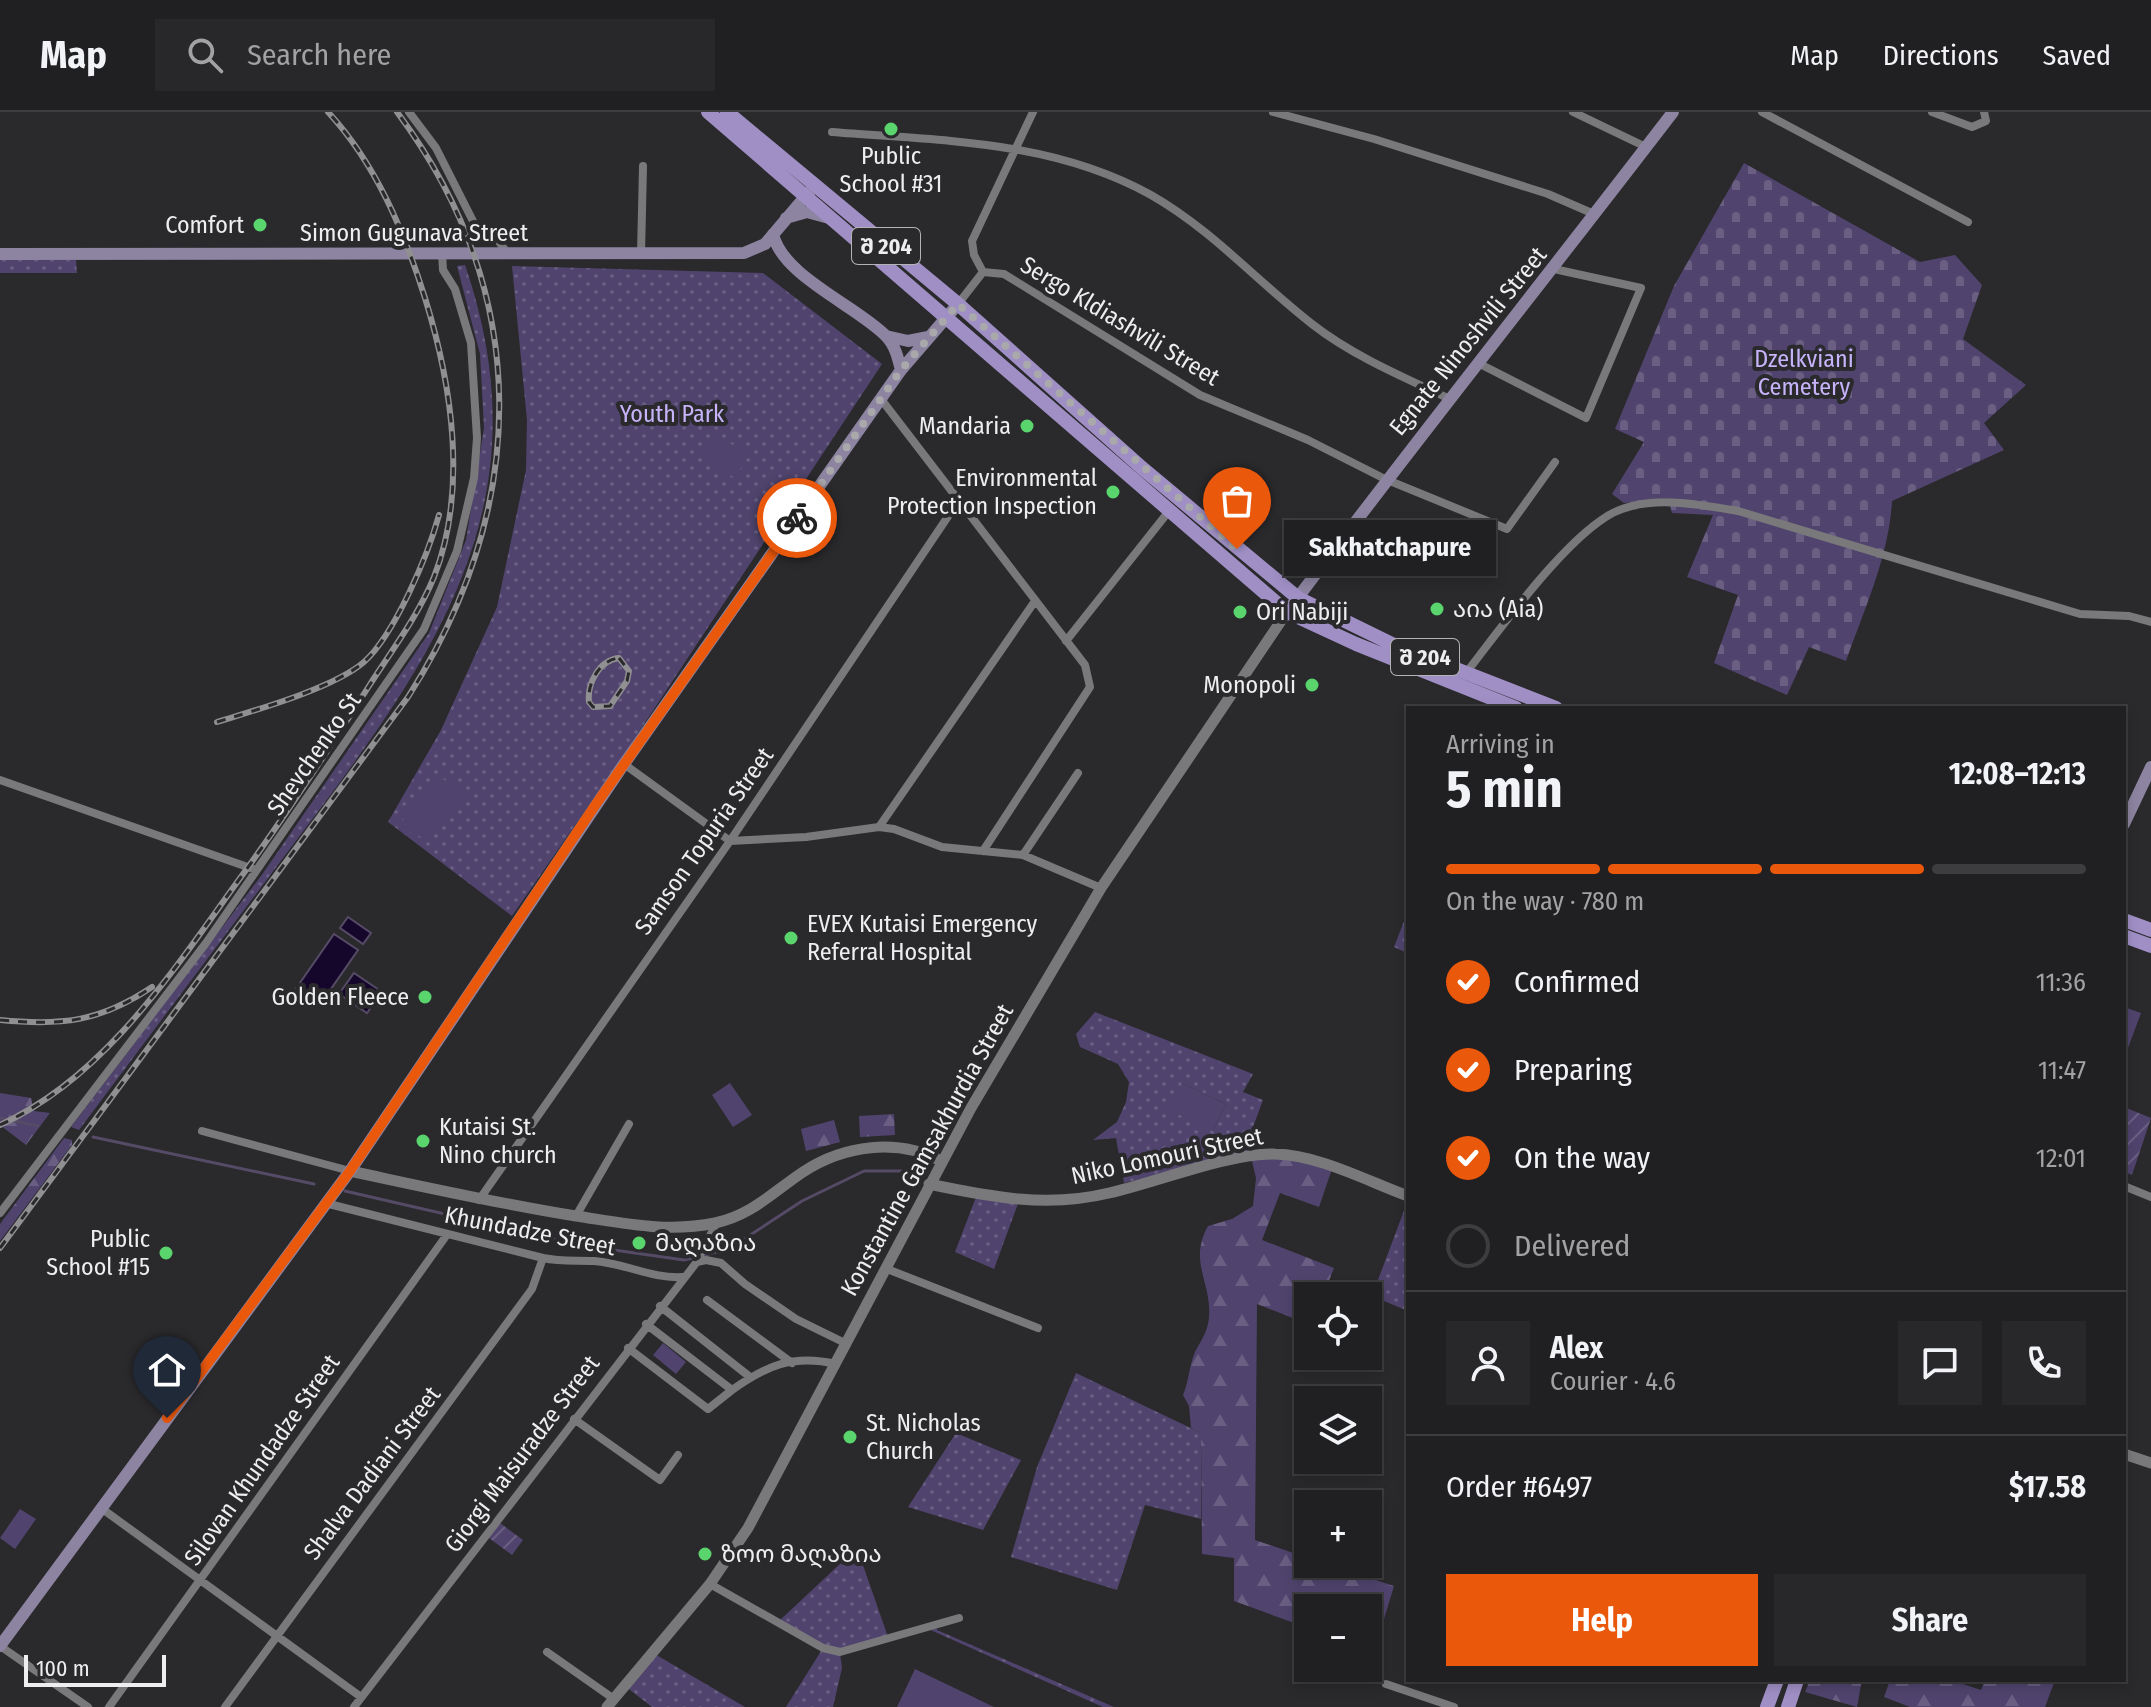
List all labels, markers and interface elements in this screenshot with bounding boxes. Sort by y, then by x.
search box [155,19,715,91]
text: Map [40,32,107,78]
icon: search [183,33,227,77]
text: Search here [247,37,391,73]
text: Map [1790,39,1839,72]
text: Directions [1883,39,1999,72]
text: Saved [2043,39,2111,72]
marker: Public School #31 [882,120,900,138]
place label: Public School #31 [840,142,942,198]
place label: Comfort [165,211,244,239]
marker: Comfort [251,216,269,234]
street label: Simon Gugunava Street [300,219,528,247]
road number: შ 204 [852,228,920,264]
street label: Egnate Ninoshvili Street [1384,241,1553,441]
street label: Sergo Kldiashvili Street [1016,251,1225,392]
park label: Dzelkviani Cemetery [1754,345,1854,401]
park label: Youth Park [620,400,725,428]
place label: Mandaria [919,412,1011,440]
marker: Mandaria [1018,417,1036,435]
place label: Environmental Protection Inspection [887,464,1097,520]
pin [1203,467,1271,549]
courier [757,478,837,558]
icon: bag [1215,479,1259,523]
marker: Environmental Protection Inspection [1104,483,1122,501]
icon: bike [775,496,819,540]
callout: Sakhatchapure [1285,521,1497,577]
text: Sakhatchapure [1309,532,1471,563]
place label: აია (Aia) [1453,595,1543,623]
place label: Ori Nabiji [1256,598,1348,626]
marker: აია (Aia) [1428,600,1446,618]
marker: Ori Nabiji [1231,603,1249,621]
road number: შ 204 [1391,639,1459,675]
place label: Monopoli [1203,671,1296,699]
marker: Monopoli [1303,676,1321,694]
street label: Shevchenko St [261,687,367,821]
text: Arriving in [1446,729,1555,760]
street label: Samson Topuria Street [629,742,779,940]
text: 12:08–12:13 [1949,756,2086,792]
text: 5 min [1446,758,1563,821]
text: On the way · 780 m [1446,886,1644,917]
place label: EVEX Kutaisi Emergency Referral Hospital [807,910,1038,966]
marker: EVEX Kutaisi Emergency Referral Hospital [782,929,800,947]
icon: check [1446,960,1490,1004]
text: Confirmed [1514,964,1640,1000]
text: 11:36 [2036,967,2086,998]
place label: Golden Fleece [272,983,409,1011]
marker: Golden Fleece [416,988,434,1006]
street label: Konstantine Gamsakhurdia Street [835,999,1019,1301]
icon: check [1446,1048,1490,1092]
text: Preparing [1514,1052,1632,1088]
text: 11:47 [2038,1055,2086,1086]
place label: Kutaisi St. Nino church [439,1113,557,1169]
street label: Niko Lomouri Street [1069,1122,1266,1190]
marker: Kutaisi St. Nino church [414,1132,432,1150]
icon: check [1446,1136,1490,1180]
text: On the way [1514,1140,1650,1176]
text: 12:01 [2036,1143,2086,1174]
street label: Khundadze Street [442,1201,618,1261]
place label: Public School #15 [46,1225,150,1281]
text: Delivered [1514,1228,1630,1264]
place label: მაღაზია [655,1229,757,1258]
marker: მაღაზია [630,1234,648,1252]
marker: Public School #15 [157,1244,175,1262]
map controls [1294,1282,1382,1682]
button: locate [1294,1282,1382,1370]
button: person [1446,1321,1530,1405]
button: chat [1898,1321,1982,1405]
button: phone [2002,1321,2086,1405]
text: Alex [1550,1330,1603,1366]
pin [133,1336,201,1418]
icon: home [145,1348,189,1392]
street label: Silovan Khundadze Street [179,1349,346,1571]
street label: Giorgi Maisuradze Street [439,1350,605,1558]
text: Courier · 4.6 [1550,1366,1676,1397]
street label: Shalva Dadiani Street [298,1381,446,1565]
button: layers [1294,1386,1382,1474]
place label: St. Nicholas Church [866,1409,981,1465]
marker: St. Nicholas Church [841,1428,859,1446]
text: Order #6497 [1446,1469,1592,1505]
text: $17.58 [2009,1469,2086,1505]
button: + [1294,1490,1382,1578]
place label: ზოო მაღაზია [721,1540,882,1569]
marker: ზოო მაღაზია [696,1545,714,1563]
button: Help [1446,1574,1758,1666]
button: Share [1774,1574,2086,1666]
button: − [1294,1594,1382,1682]
scale bar [24,1651,166,1687]
text: 100 m [36,1655,90,1682]

